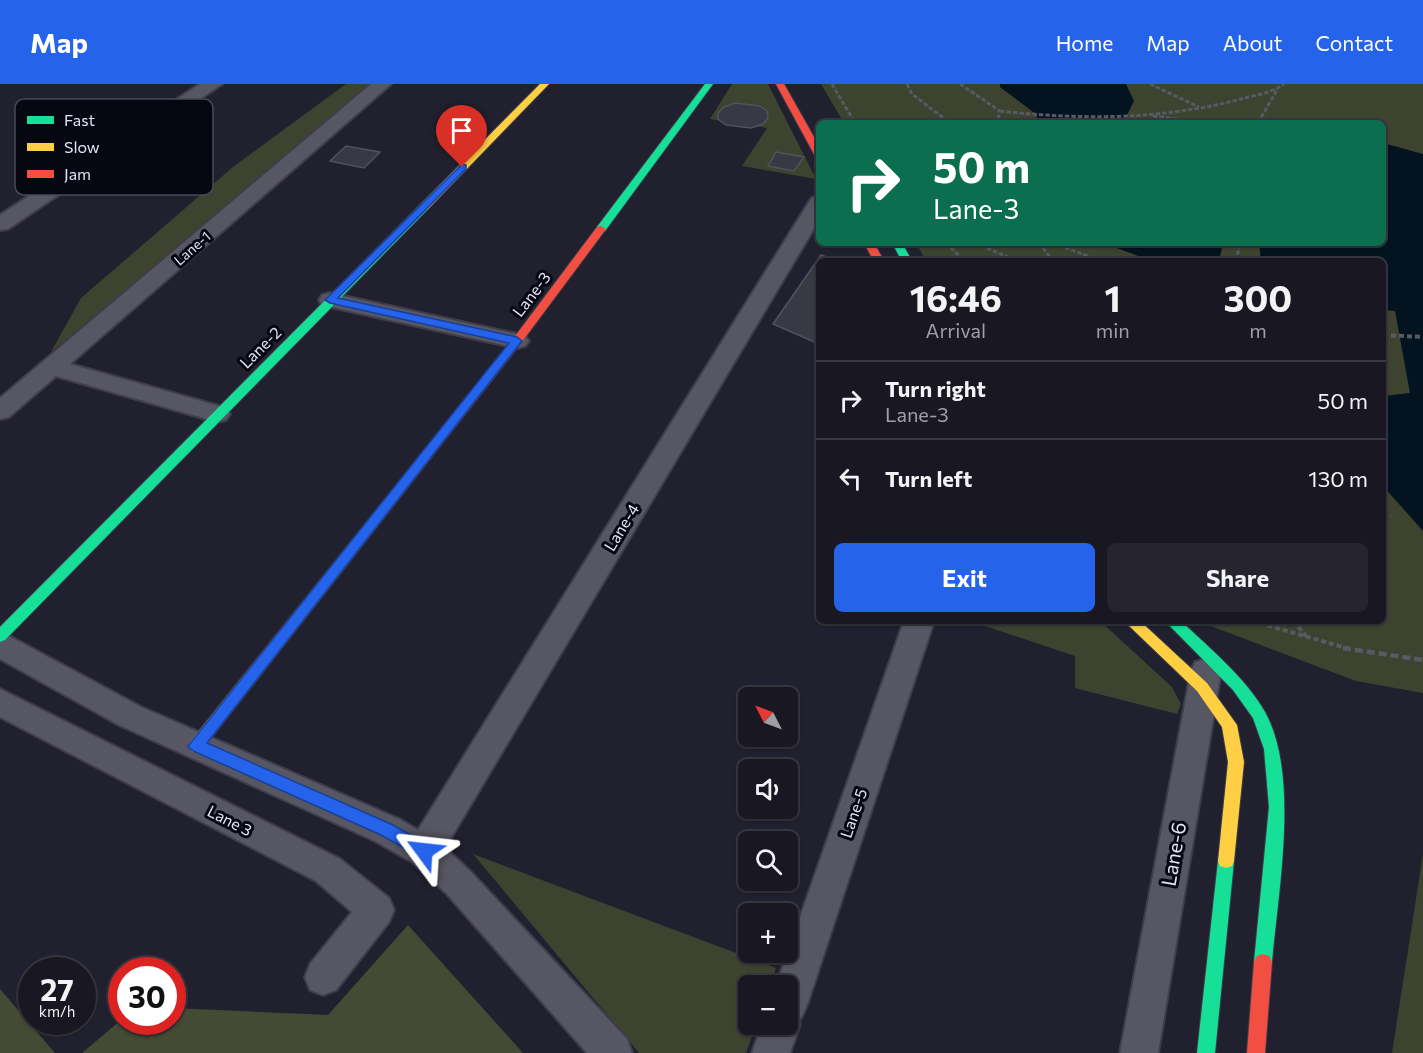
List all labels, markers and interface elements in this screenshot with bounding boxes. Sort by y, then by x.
text: Map [30,25,88,59]
text: Home [1056,30,1113,55]
text: Map [1146,30,1190,55]
text: About [1223,30,1282,55]
text: Contact [1315,30,1393,55]
legend [15,99,213,195]
pin [436,105,487,167]
text: Fast [64,110,95,129]
icon: arrive [445,114,478,147]
text: Slow [64,137,100,156]
text: 50 m [933,140,1030,192]
icon: right [834,144,912,222]
text: Jam [64,164,91,183]
text: Lane-3 [933,192,1019,225]
street label: Lane-1 [170,228,214,268]
street label: Lane-3 [508,268,554,320]
text: 16:46 [910,275,1002,319]
text: 1 [1105,275,1121,319]
text: 300 [1223,275,1292,319]
text: Arrival [926,318,986,342]
text: min [1096,318,1130,342]
text: m [1249,318,1267,342]
street label: Lane-2 [235,322,285,372]
text: Turn right [885,375,986,402]
icon: right [834,384,867,417]
text: 50 m [1318,387,1368,414]
text: Lane-3 [885,402,949,426]
icon: left [834,462,867,495]
text: Turn left [885,465,972,492]
text: 130 m [1308,465,1368,492]
street label: Lane-4 [600,500,643,554]
button: Exit [834,543,1095,612]
button: Share [1107,543,1368,612]
north arrow [738,687,798,747]
map controls [738,687,798,1035]
button: sound [738,759,798,819]
street label: Lane-5 [836,786,870,840]
street label: Lane 3 [205,801,255,839]
position arrow [392,819,456,883]
street label: Lane-6 [1156,820,1190,888]
button: search [738,831,798,891]
button: + [738,903,798,963]
speed limit sign: 30 [108,957,186,1035]
text: 27 [40,970,74,1007]
button: − [738,975,798,1035]
text: km/h [39,1002,75,1020]

